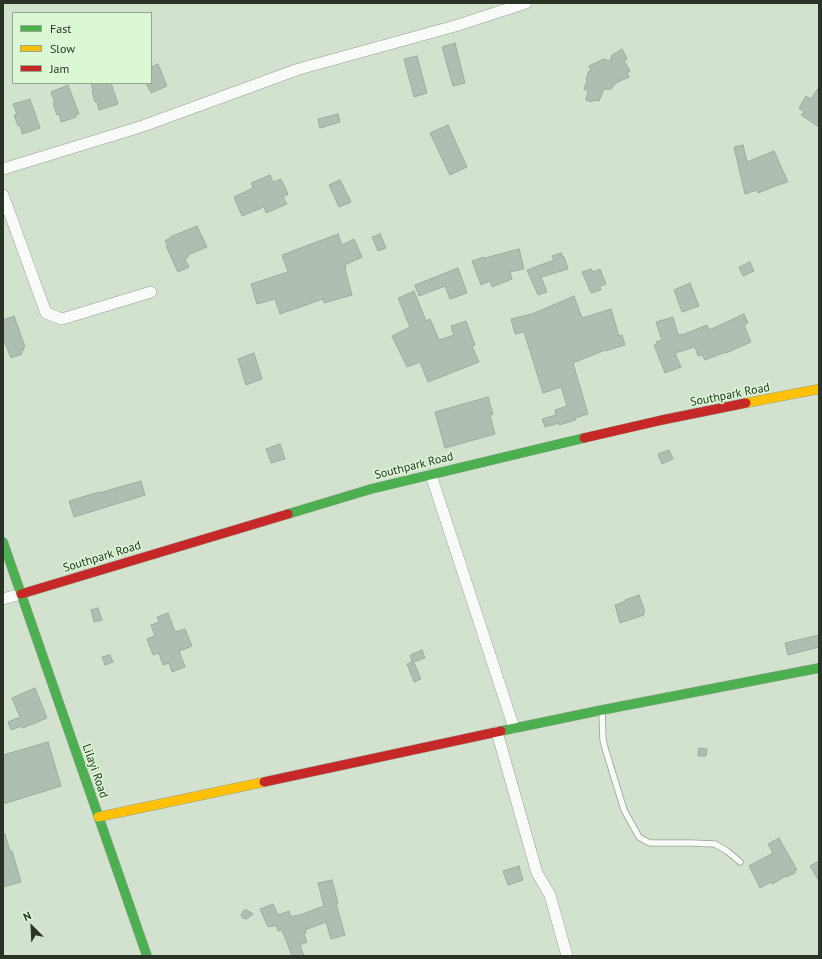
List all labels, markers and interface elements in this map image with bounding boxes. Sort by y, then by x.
legend [12,12,152,84]
text: Fast [50,21,71,36]
text: Slow [50,41,75,56]
text: Jam [50,61,69,76]
street label: Southpark Road [689,380,771,410]
street label: Southpark Road [373,449,455,483]
street label: Southpark Road [61,538,143,576]
street label: Lilayi Road [79,742,111,800]
north arrow [12,907,52,947]
text: N [21,908,33,924]

